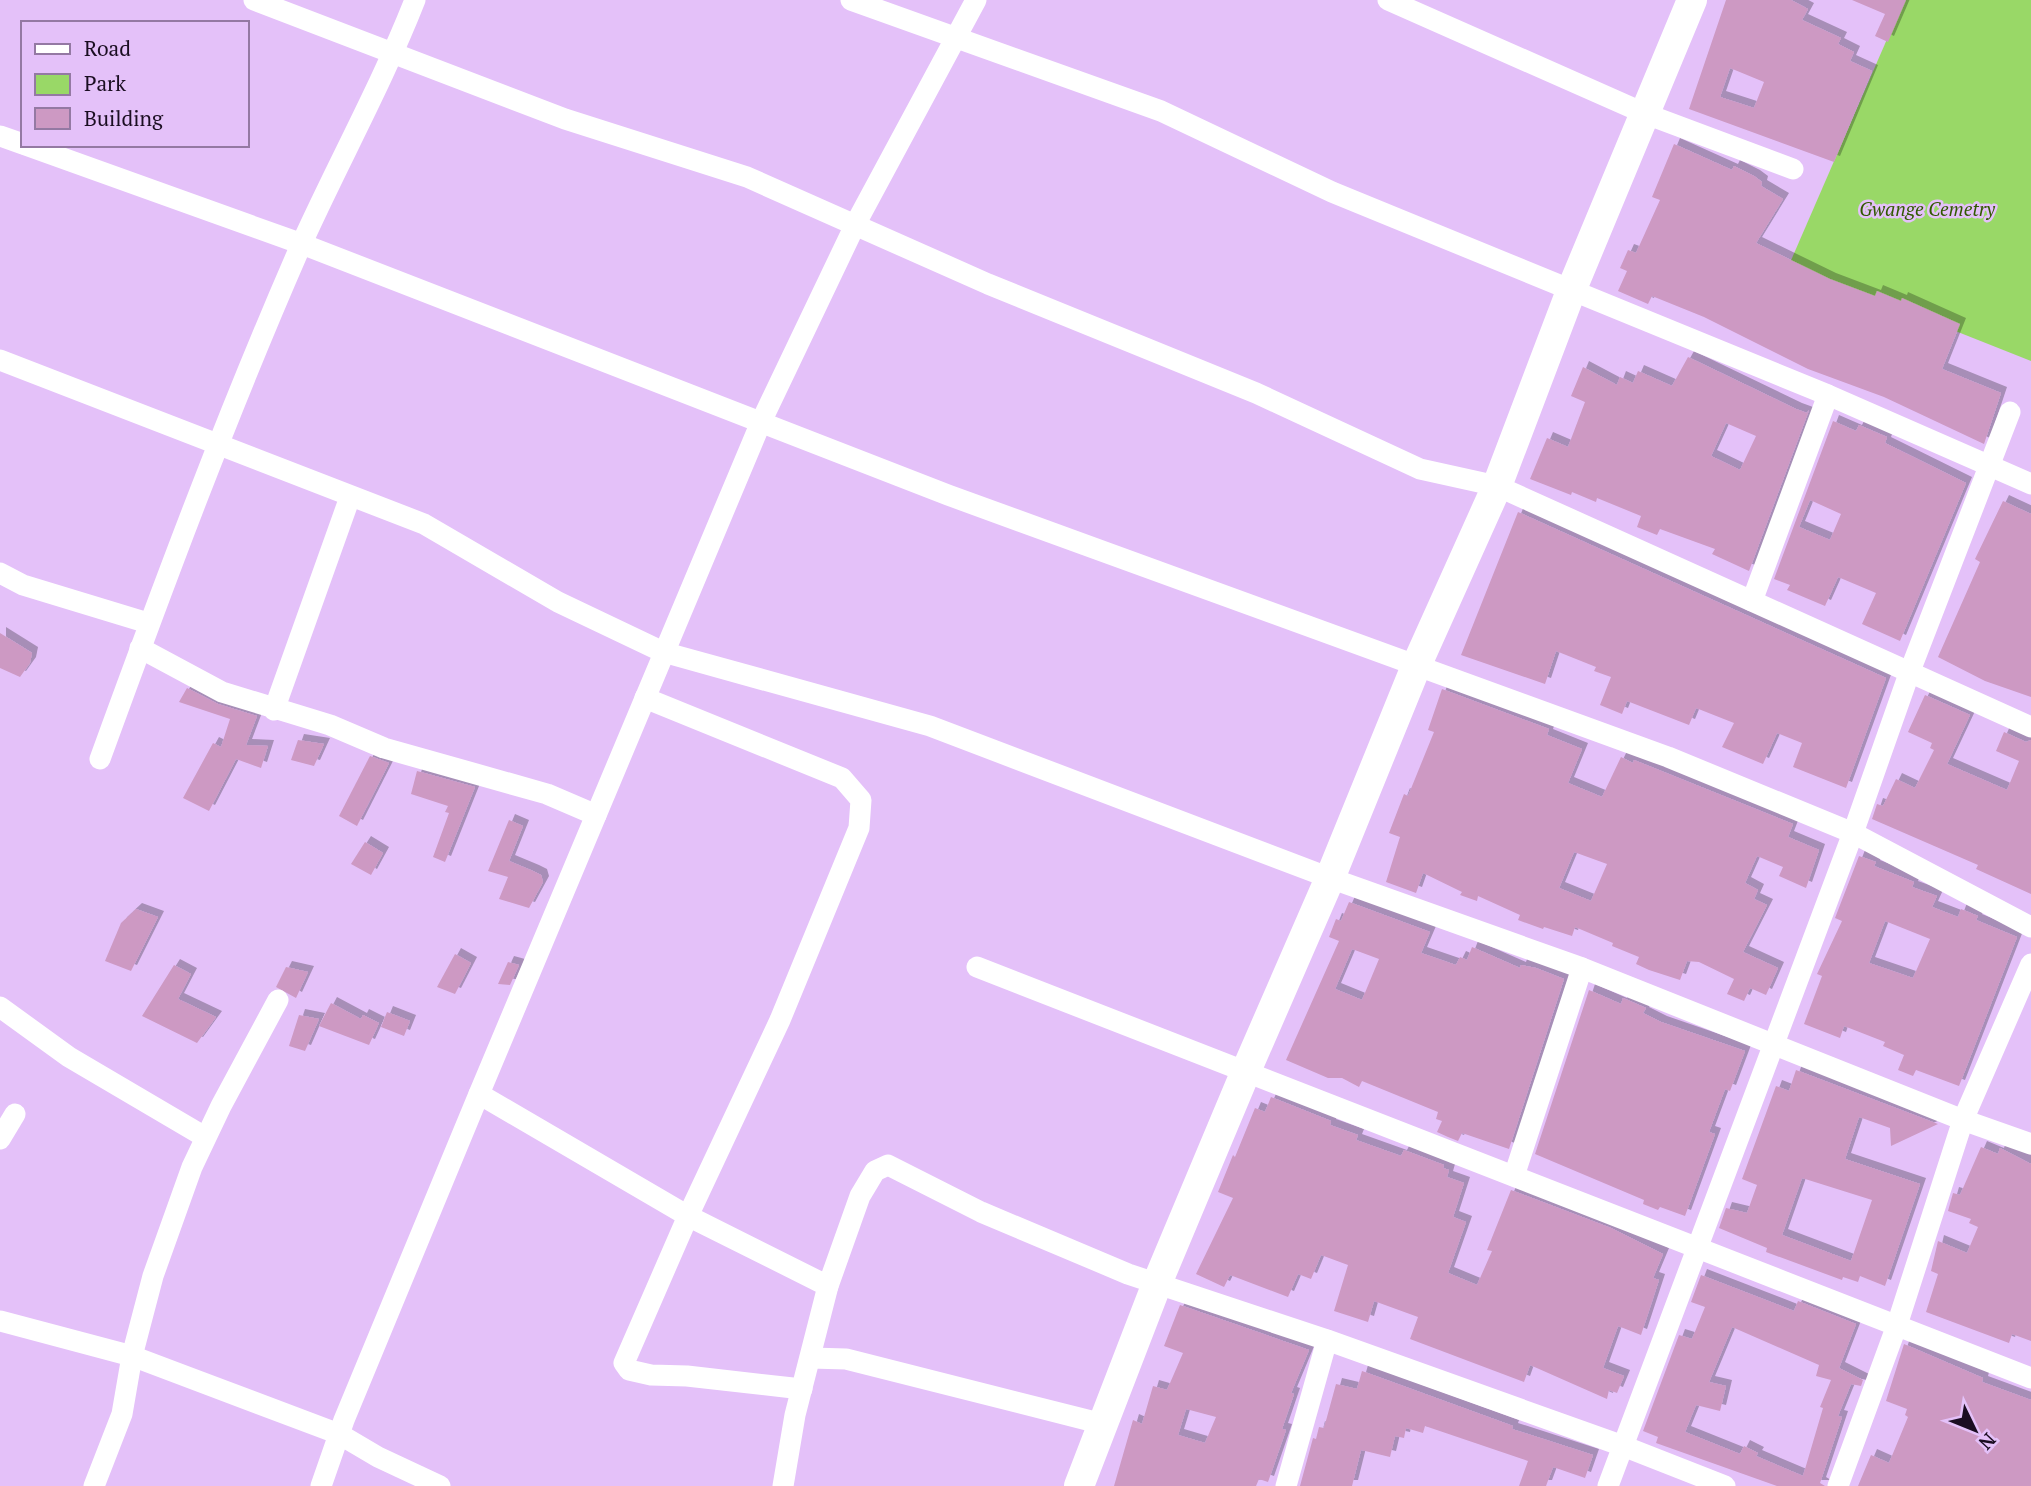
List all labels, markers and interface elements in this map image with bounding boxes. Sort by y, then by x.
legend [21,21,248,147]
text: Road [84,34,131,62]
text: Park [84,69,126,97]
text: Building [84,104,164,132]
park label: Gwange Cemetry [1859,196,1996,221]
north arrow [1940,1395,2010,1465]
text: N [1973,1428,2002,1456]

